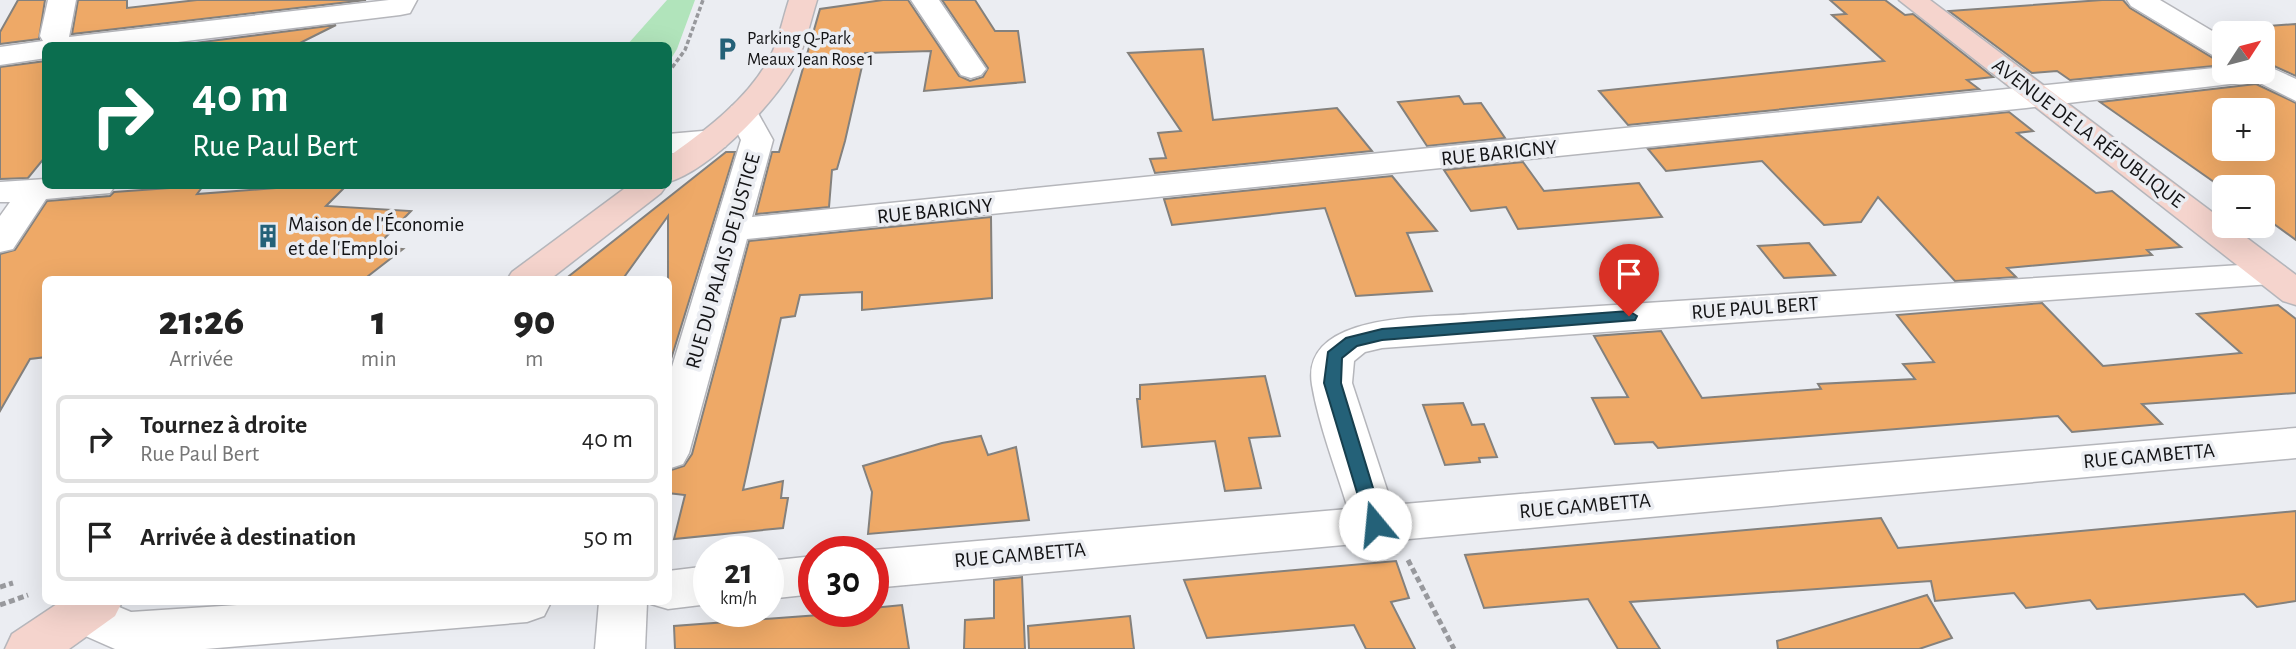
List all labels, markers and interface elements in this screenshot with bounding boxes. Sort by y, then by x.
north arrow [2212,21,2275,84]
map controls [2212,21,2275,238]
place label: Parking Q-Park Meaux Jean Rose 1 [747,30,874,69]
parking icon: Parking Q-Park Meaux Jean Rose 1 [713,35,741,63]
street label: AVENUE DE LA RÉPUBLIQUE [1988,53,2189,212]
icon: right [77,70,168,161]
text: 40 m [192,72,289,121]
button: + [2212,98,2275,161]
text: Rue Paul Bert [192,130,358,162]
street label: RUE BARIGNY [1440,136,1558,170]
street label: RUE DU PALAIS DE JUSTICE [682,151,764,371]
button: − [2212,175,2275,238]
street label: RUE BARIGNY [876,194,994,228]
place label: Maison de l'Économie et de l'Emploi [288,212,464,259]
building icon: Maison de l'Économie et de l'Emploi [254,222,282,250]
pin [1599,244,1659,316]
icon: arrive [1610,255,1648,293]
street label: RUE PAUL BERT [1691,293,1819,323]
text: 21:26 [159,300,244,342]
text: 1 [371,300,386,342]
text: 90 [513,300,555,342]
text: Arrivée [169,348,233,371]
text: min [361,348,397,371]
text: m [525,348,544,371]
text: Tournez à droite [140,412,307,438]
icon: right [81,420,119,458]
text: 40 m [582,426,633,452]
street label: RUE GAMBETTA [2082,440,2216,472]
text: Rue Paul Bert [140,443,259,466]
position arrow [1338,487,1412,561]
street label: RUE GAMBETTA [1518,490,1652,522]
icon: arrive [81,518,119,556]
text: Arrivée à destination [140,524,356,550]
text: 50 m [583,524,633,550]
speed limit sign: 30 [798,536,889,627]
street label: RUE GAMBETTA [953,539,1087,571]
text: 21 [724,555,753,590]
text: km/h [720,590,757,608]

